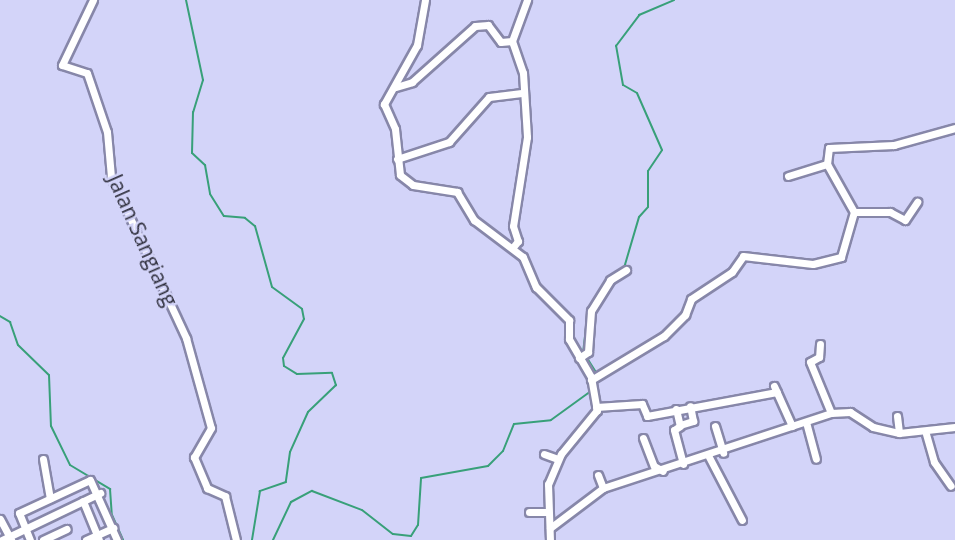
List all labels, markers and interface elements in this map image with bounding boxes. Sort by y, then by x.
street label: Jalan Sangiang [103,170,183,310]

